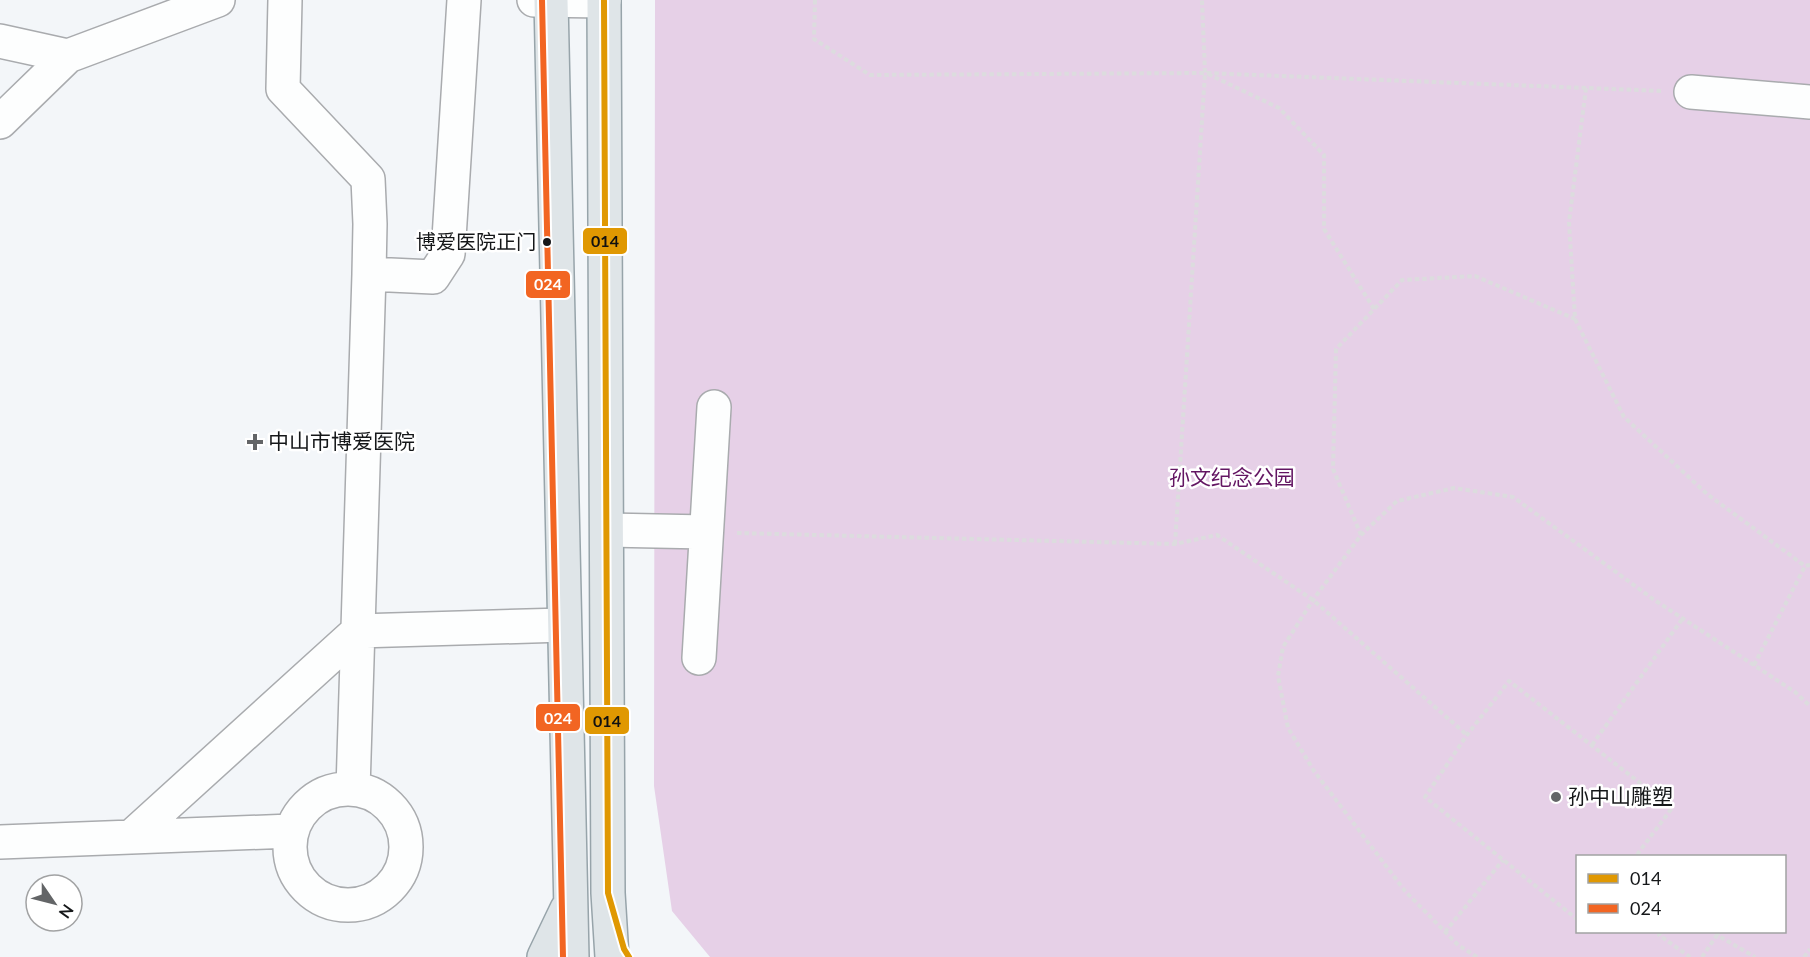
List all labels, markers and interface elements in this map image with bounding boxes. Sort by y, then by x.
line badge: 014 [582,227,628,255]
place label: 博爱医院正门 [416,229,536,253]
text: 014 [591,231,619,250]
marker: 博爱医院正门 [541,236,553,248]
line badge: 024 [525,270,571,299]
text: 024 [534,274,562,293]
place label: 中山市博爱医院 [268,428,415,453]
marker: 中山市博爱医院 [246,433,264,451]
park label: 孙文纪念公园 [1169,464,1295,489]
line badge: 024 [535,703,581,732]
line badge: 014 [584,706,630,735]
text: 024 [544,708,572,727]
text: 014 [593,711,621,730]
place label: 孙中山雕塑 [1568,783,1673,808]
marker: 孙中山雕塑 [1549,790,1563,804]
legend [1576,855,1786,933]
text: 014 [1630,867,1661,889]
north arrow [24,873,84,933]
text: 024 [1630,897,1661,919]
text: N [55,901,78,922]

